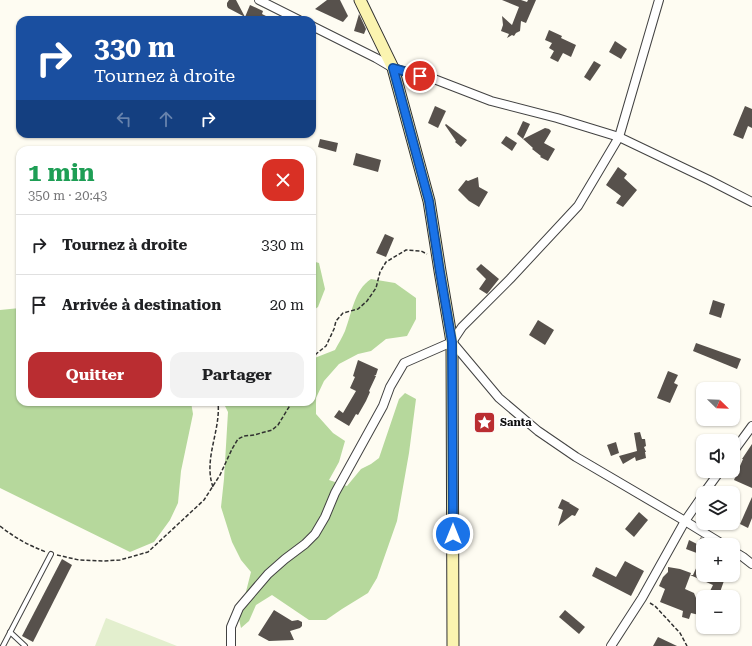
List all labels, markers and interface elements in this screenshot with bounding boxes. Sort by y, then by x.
text: 330 m [94,31,175,64]
icon: right [28,32,80,84]
pin [403,59,437,93]
text: Tournez à droite [94,65,235,86]
icon: arrive [409,65,431,87]
icon: left [113,108,135,130]
icon: ahead [155,108,177,130]
icon: right [197,108,219,130]
text: 1 min [28,159,95,187]
button: close [262,159,304,201]
text: 350 m · 20:43 [28,188,107,203]
icon: right [28,234,50,256]
text: Tournez à droite [62,236,187,254]
text: 330 m [261,236,304,254]
icon: arrive [28,294,50,316]
text: Arrivée à destination [62,296,221,314]
text: 20 m [270,296,304,314]
button: Quitter [28,352,162,398]
button: Partager [170,352,304,398]
north arrow [696,382,740,426]
map controls [696,382,740,634]
place icon: Santa [471,409,497,435]
place label: Santa [500,416,532,429]
button: sound [696,434,740,478]
button: layers [696,486,740,530]
position arrow [432,513,474,555]
button: + [696,538,740,582]
button: − [696,590,740,634]

